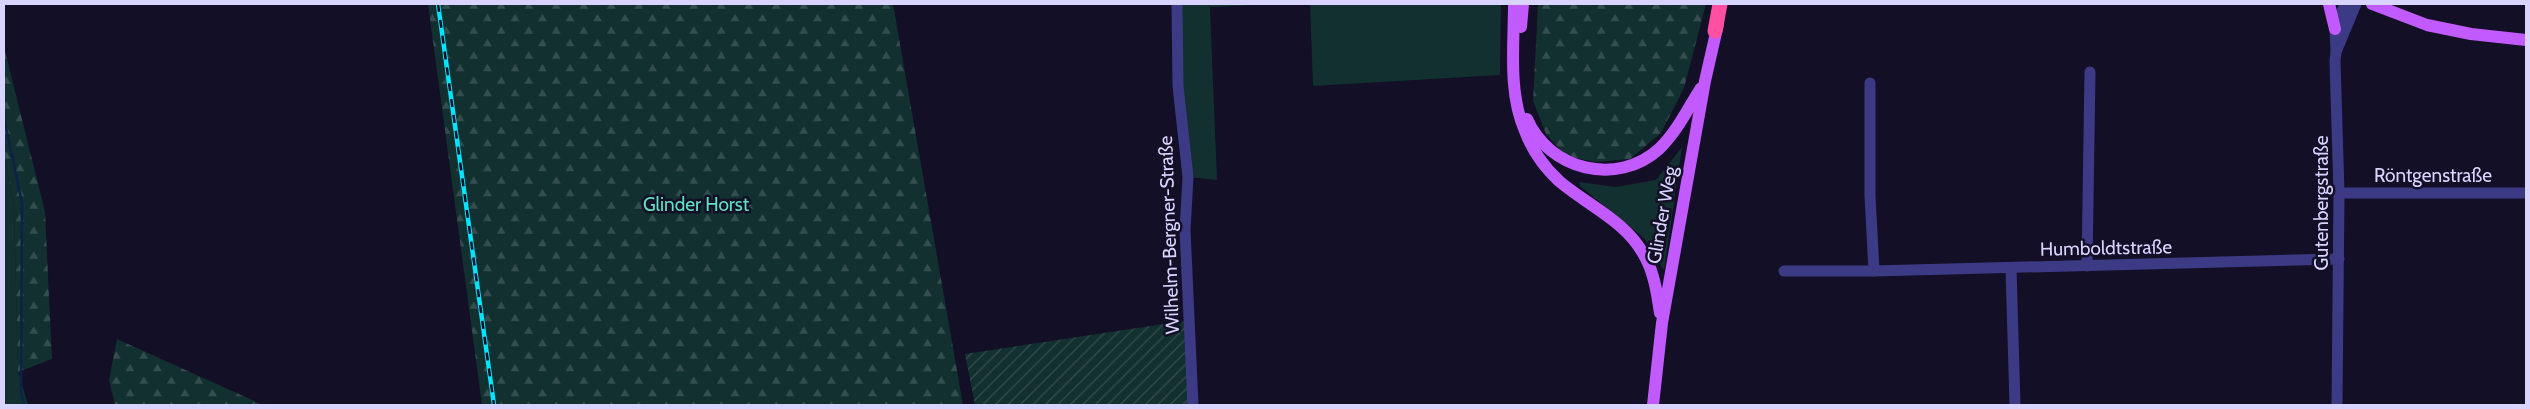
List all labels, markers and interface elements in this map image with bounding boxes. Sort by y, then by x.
street label: Wilhelm-Bergner-Straße [1154,135,1184,335]
street label: Gutenbergstraße [2310,135,2333,270]
street label: Glinder Weg [1642,164,1682,266]
street label: Röntgenstraße [2374,164,2492,187]
park label: Glinder Horst [643,193,750,216]
street label: Humboldtstraße [2040,235,2172,261]

